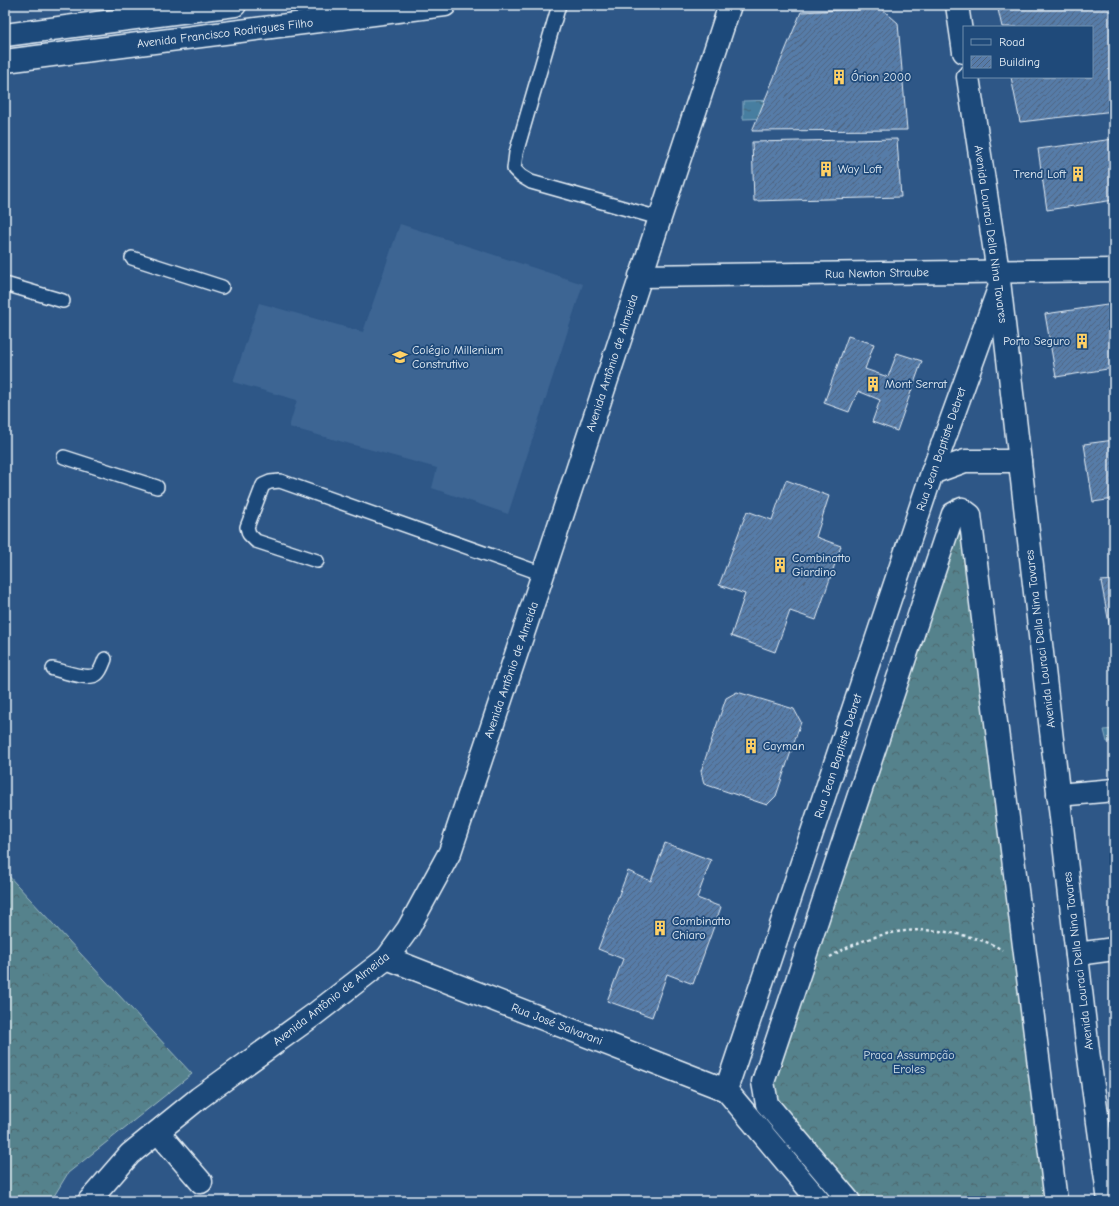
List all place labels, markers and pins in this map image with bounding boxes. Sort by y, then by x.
building icon: Órion 2000 [830,68,848,86]
place label: Órion 2000 [851,70,911,84]
building icon: Way Loft [817,160,835,178]
place label: Way Loft [838,162,883,176]
building icon: Trend Loft [1069,165,1087,183]
place label: Trend Loft [1013,167,1067,181]
building icon: Porto Seguro [1073,332,1091,350]
place label: Porto Seguro [1003,334,1070,348]
place label: Colégio Millenium Construtivo [412,343,503,371]
school or university icon: Colégio Millenium Construtivo [391,348,409,366]
building icon: Mont Serrat [864,375,882,393]
place label: Mont Serrat [885,377,948,391]
place label: Combinatto Giardino [792,551,850,579]
building icon: Combinatto Giardino [771,556,789,574]
building icon: Cayman [742,737,760,755]
place label: Cayman [763,739,805,753]
place label: Combinatto Chiaro [672,914,730,942]
building icon: Combinatto Chiaro [651,919,669,937]

